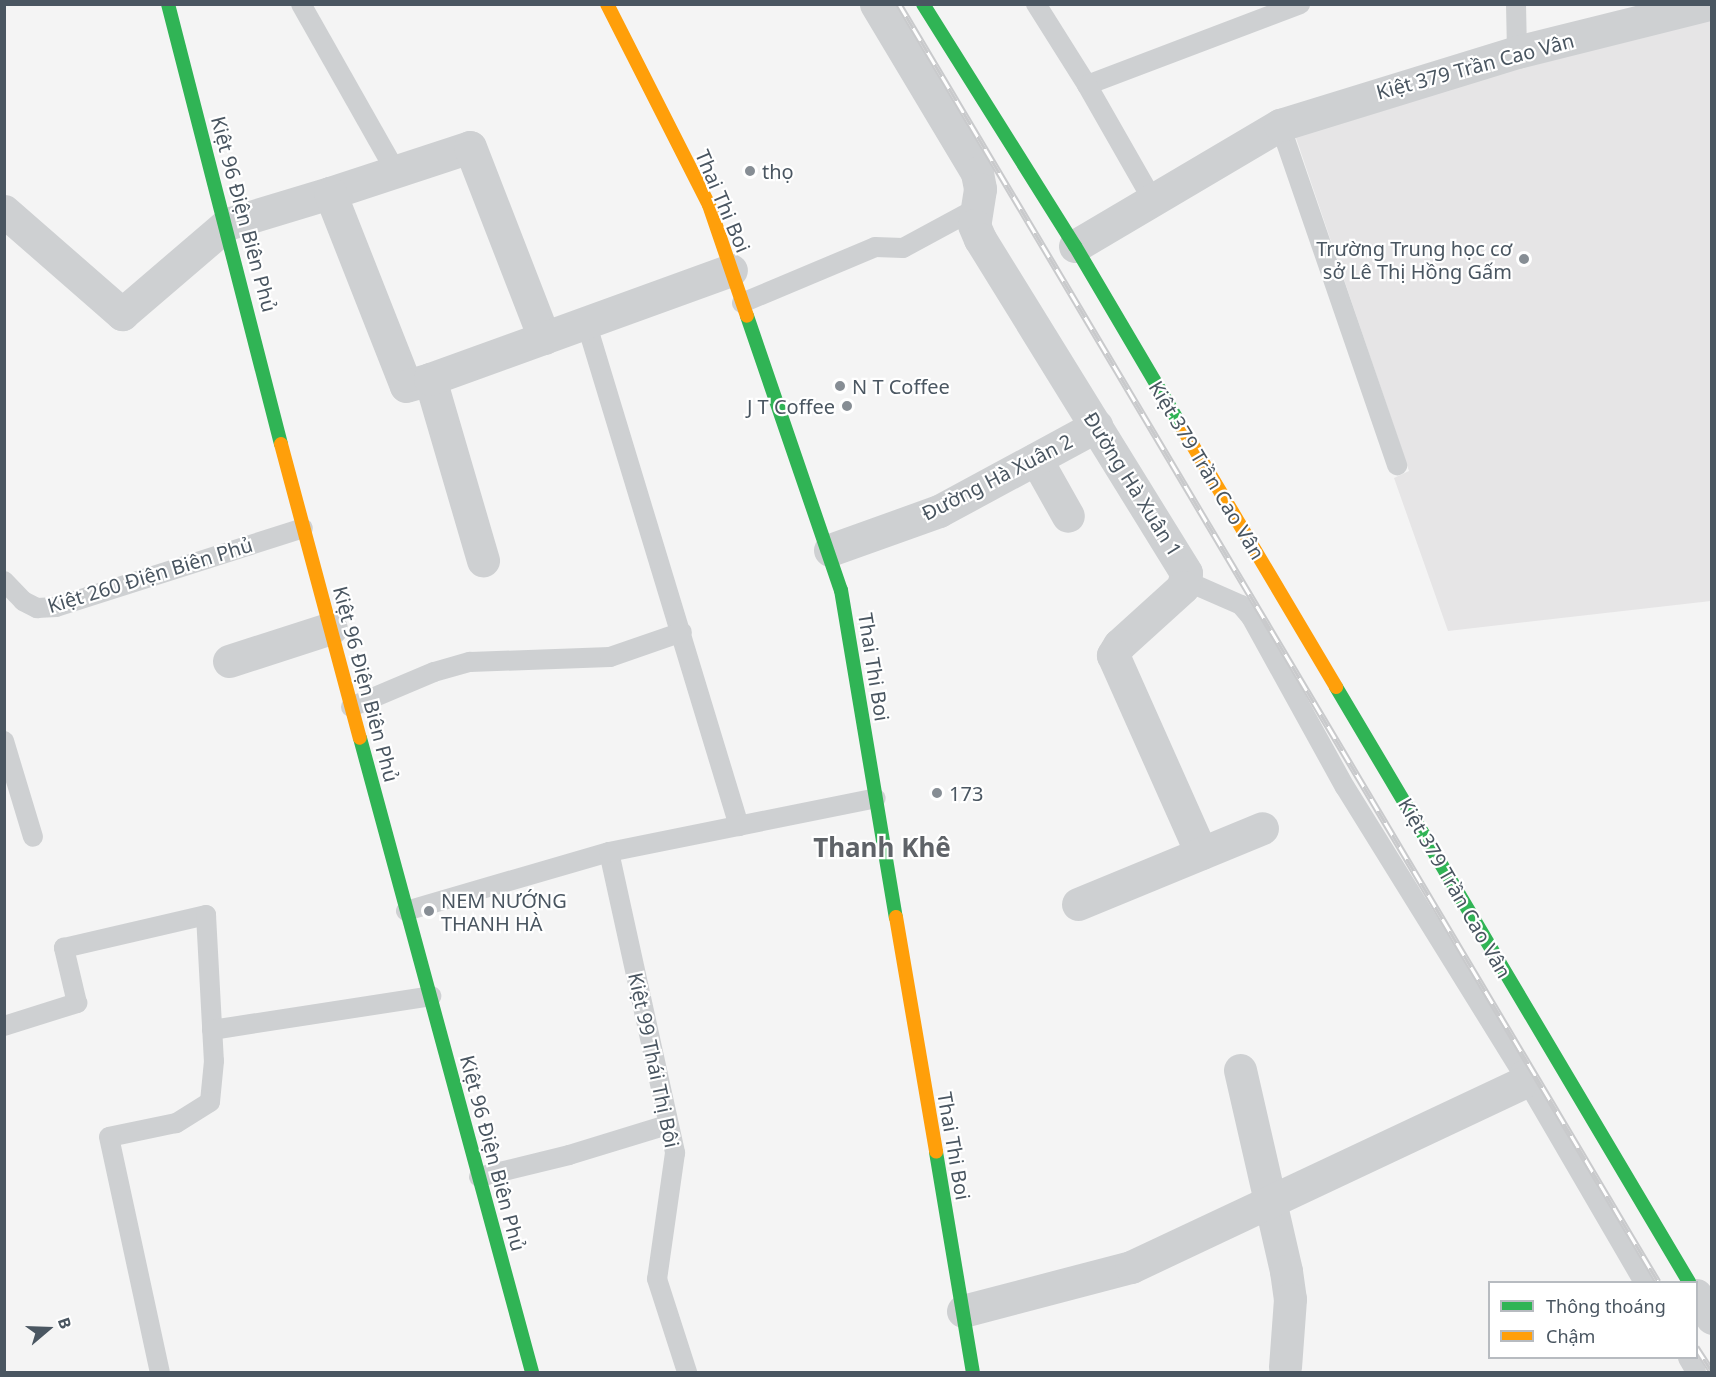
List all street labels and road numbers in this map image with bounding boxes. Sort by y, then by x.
street label: Kiệt 379 Trần Cao Vân [1373,28,1577,104]
street label: Kiệt 96 Điện Biên Phủ [206,113,282,315]
street label: Thai Thi Boi [691,146,755,256]
street label: Kiệt 379 Trần Cao Vân [1144,376,1270,564]
street label: Đường Hà Xuân 1 [1079,407,1187,561]
street label: Đường Hà Xuân 2 [918,429,1076,525]
street label: Kiệt 260 Điện Biên Phủ [45,532,255,618]
street label: Kiệt 96 Điện Biên Phủ [328,583,404,785]
street label: Thai Thi Boi [854,611,894,723]
street label: Kiệt 379 Trần Cao Vân [1394,794,1516,982]
street label: Kiệt 99 Thái Thị Bôi [624,970,684,1150]
street label: Kiệt 96 Điện Biên Phủ [455,1052,531,1254]
street label: Thai Thi Boi [933,1090,975,1202]

